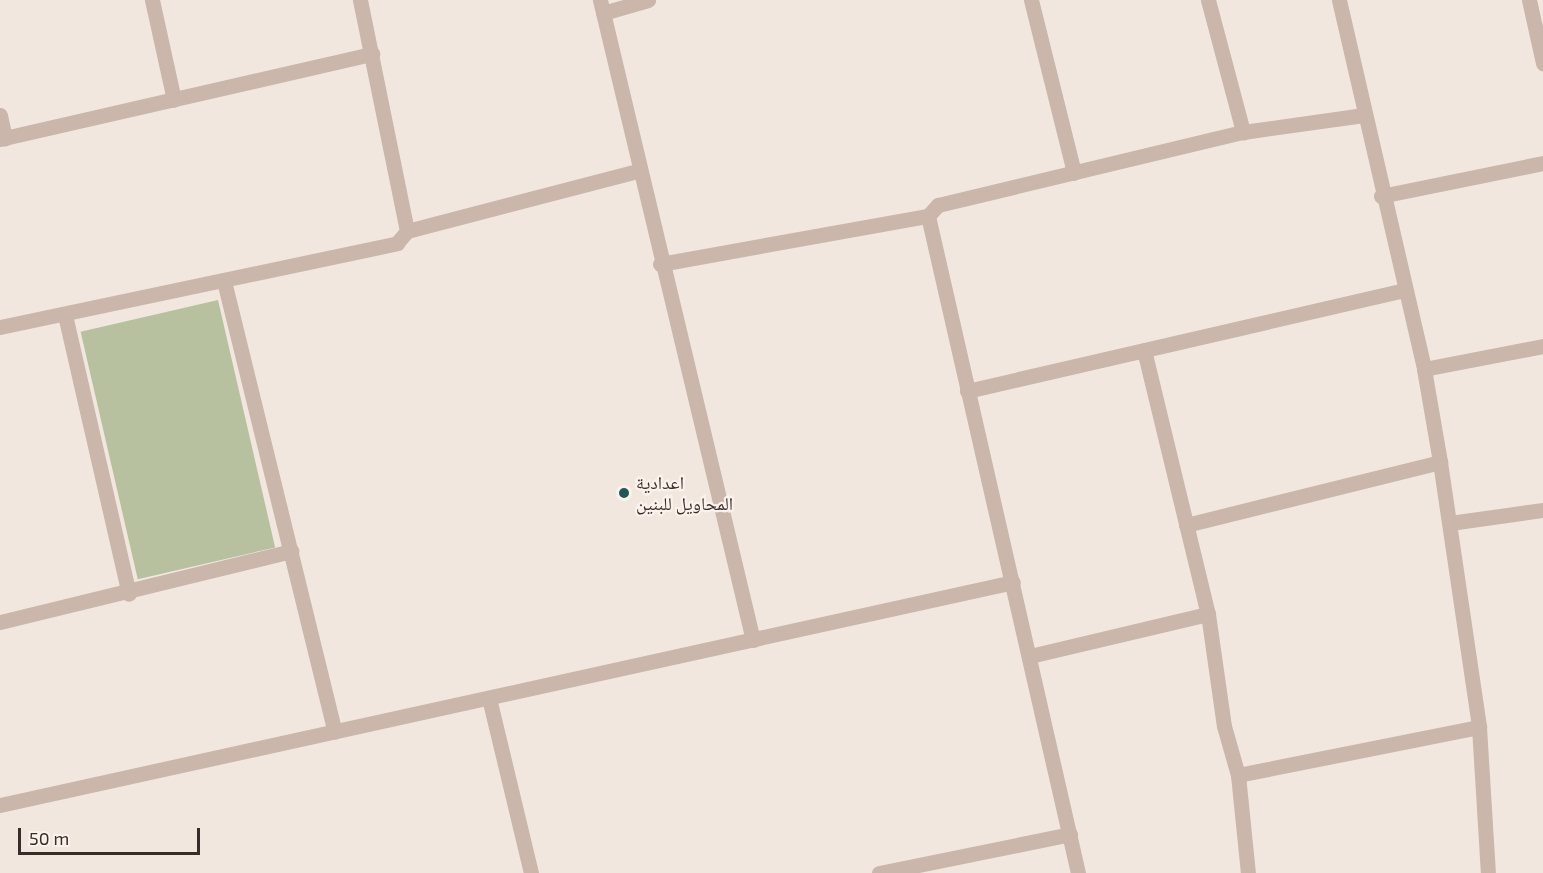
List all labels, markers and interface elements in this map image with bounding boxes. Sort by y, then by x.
place label: اعدادية المحاويل للبنين [636,472,733,514]
marker: اعدادية المحاويل للبنين [617,486,631,500]
scale bar [21,816,202,854]
text: 50 m [29,827,69,849]

